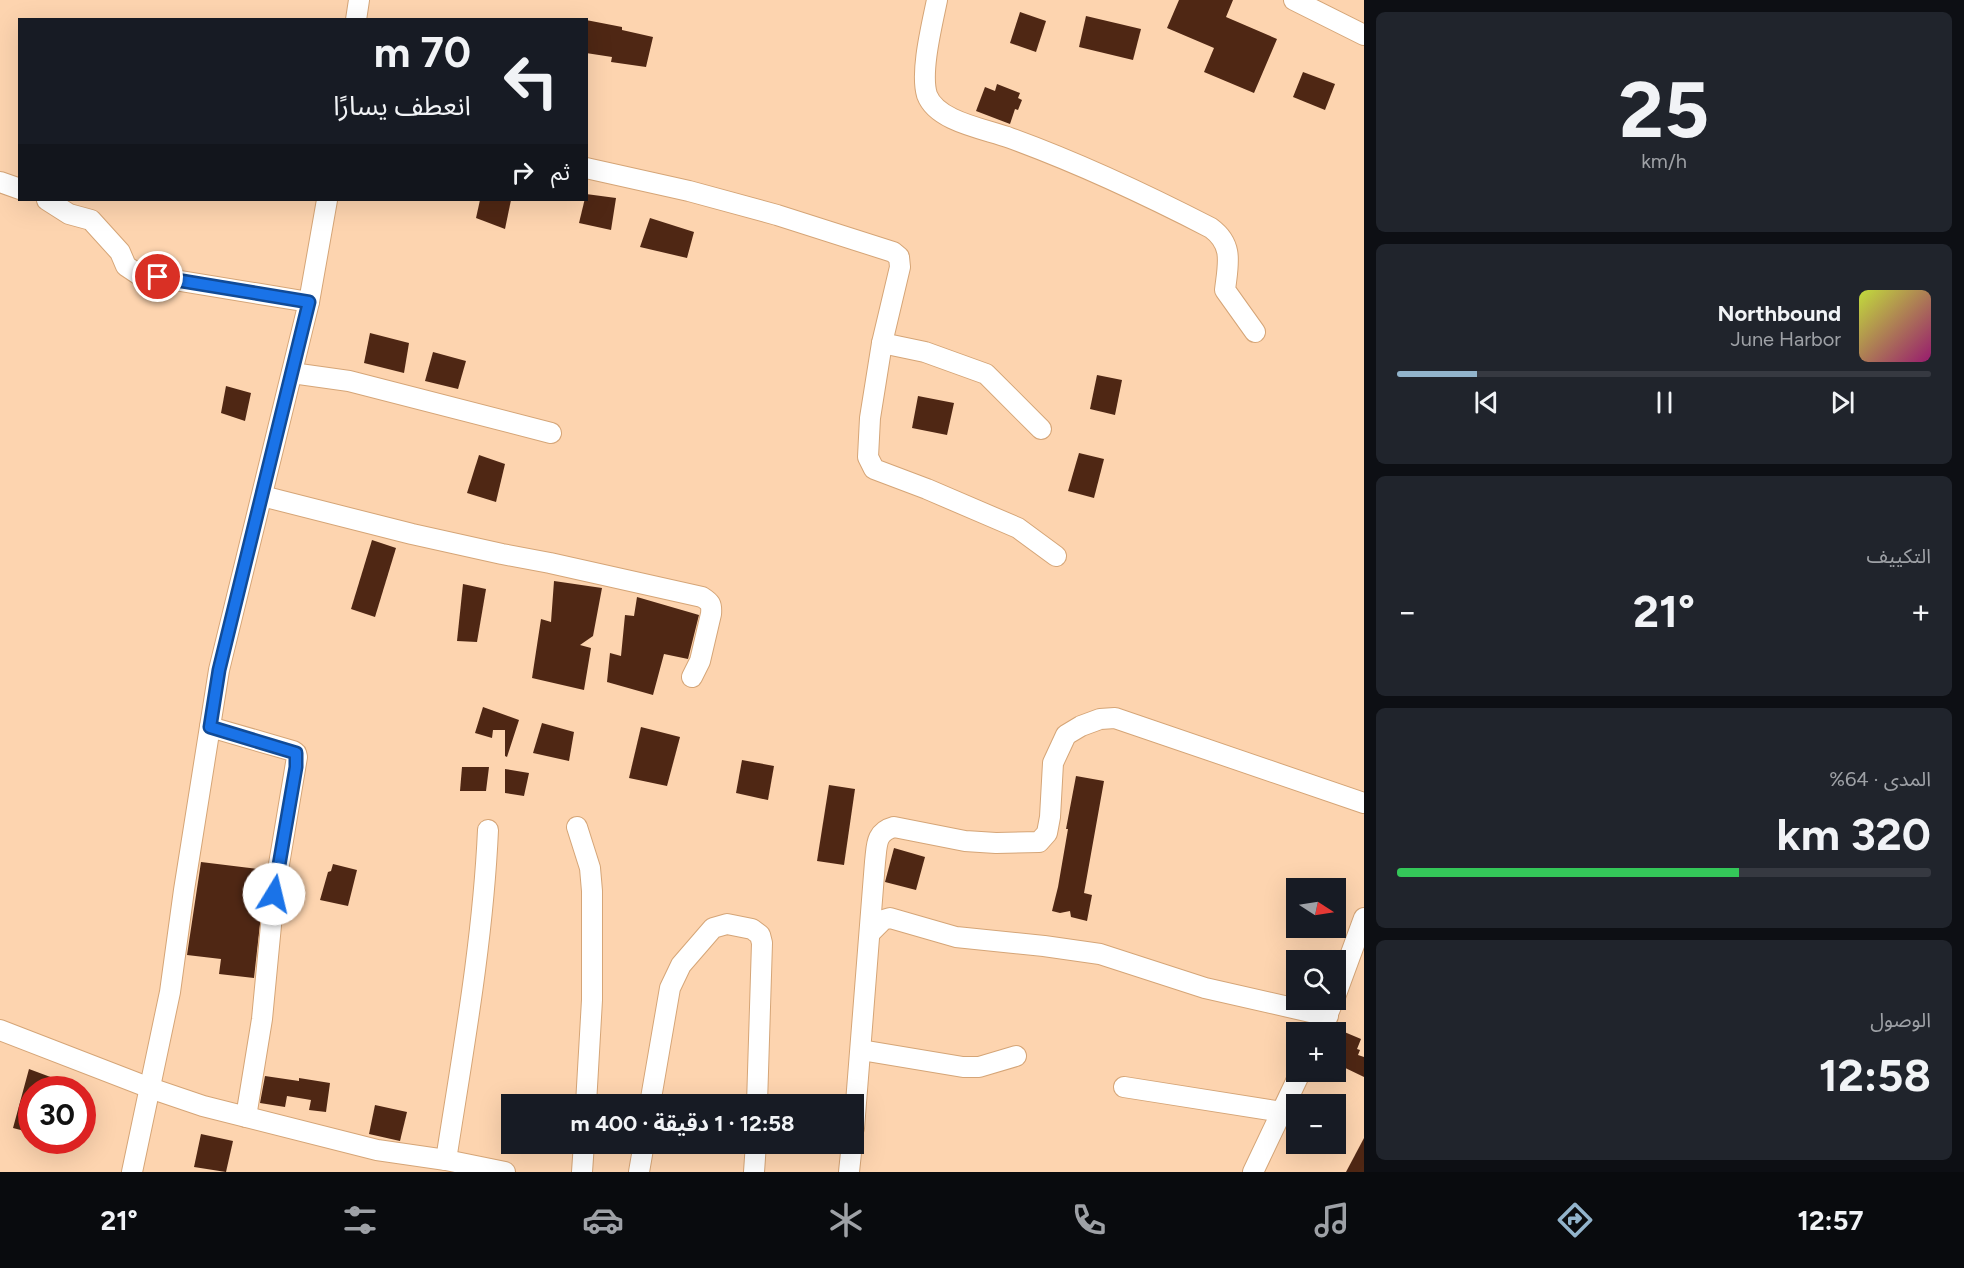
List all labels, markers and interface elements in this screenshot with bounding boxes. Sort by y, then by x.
text: 70 m [374,27,471,78]
icon: left [492,42,570,120]
text: 25 [1619,63,1709,157]
text: انعطف يسارًا [333,89,471,122]
text: km/h [1641,149,1687,173]
icon: right [506,156,539,189]
text: ثم [551,159,570,186]
pin [132,251,183,302]
icon: arrive [141,260,174,293]
text: Northbound [1718,300,1841,327]
text: June Harbor [1730,327,1841,351]
icon: previous [1470,386,1503,419]
icon: pause [1648,386,1681,419]
icon: next [1826,386,1859,419]
text: التكييف [1867,544,1931,568]
text: 21° [1633,584,1695,638]
text: − [1397,592,1418,631]
text: + [1910,592,1931,631]
text: المدى · 64% [1829,767,1931,791]
text: 320 km [1777,807,1931,861]
position arrow [242,862,306,926]
north arrow [1286,878,1346,938]
map controls [1286,878,1346,1154]
button: search [1286,950,1346,1010]
text: الوصول [1870,1008,1931,1032]
button: + [1286,1022,1346,1082]
text: 12:58 [1819,1048,1931,1102]
speed limit sign: 30 [18,1076,96,1154]
button: − [1286,1094,1346,1154]
text: 12:58 · 1 دقيقة · 400 m [570,1110,795,1137]
icon: filters [339,1199,381,1241]
icon: car [582,1199,624,1241]
icon: climate [825,1199,867,1241]
icon: phone [1068,1199,1110,1241]
icon: music [1311,1199,1353,1241]
icon: directions [1554,1199,1596,1241]
text: 21° [101,1204,138,1237]
text: 12:57 [1798,1204,1863,1237]

